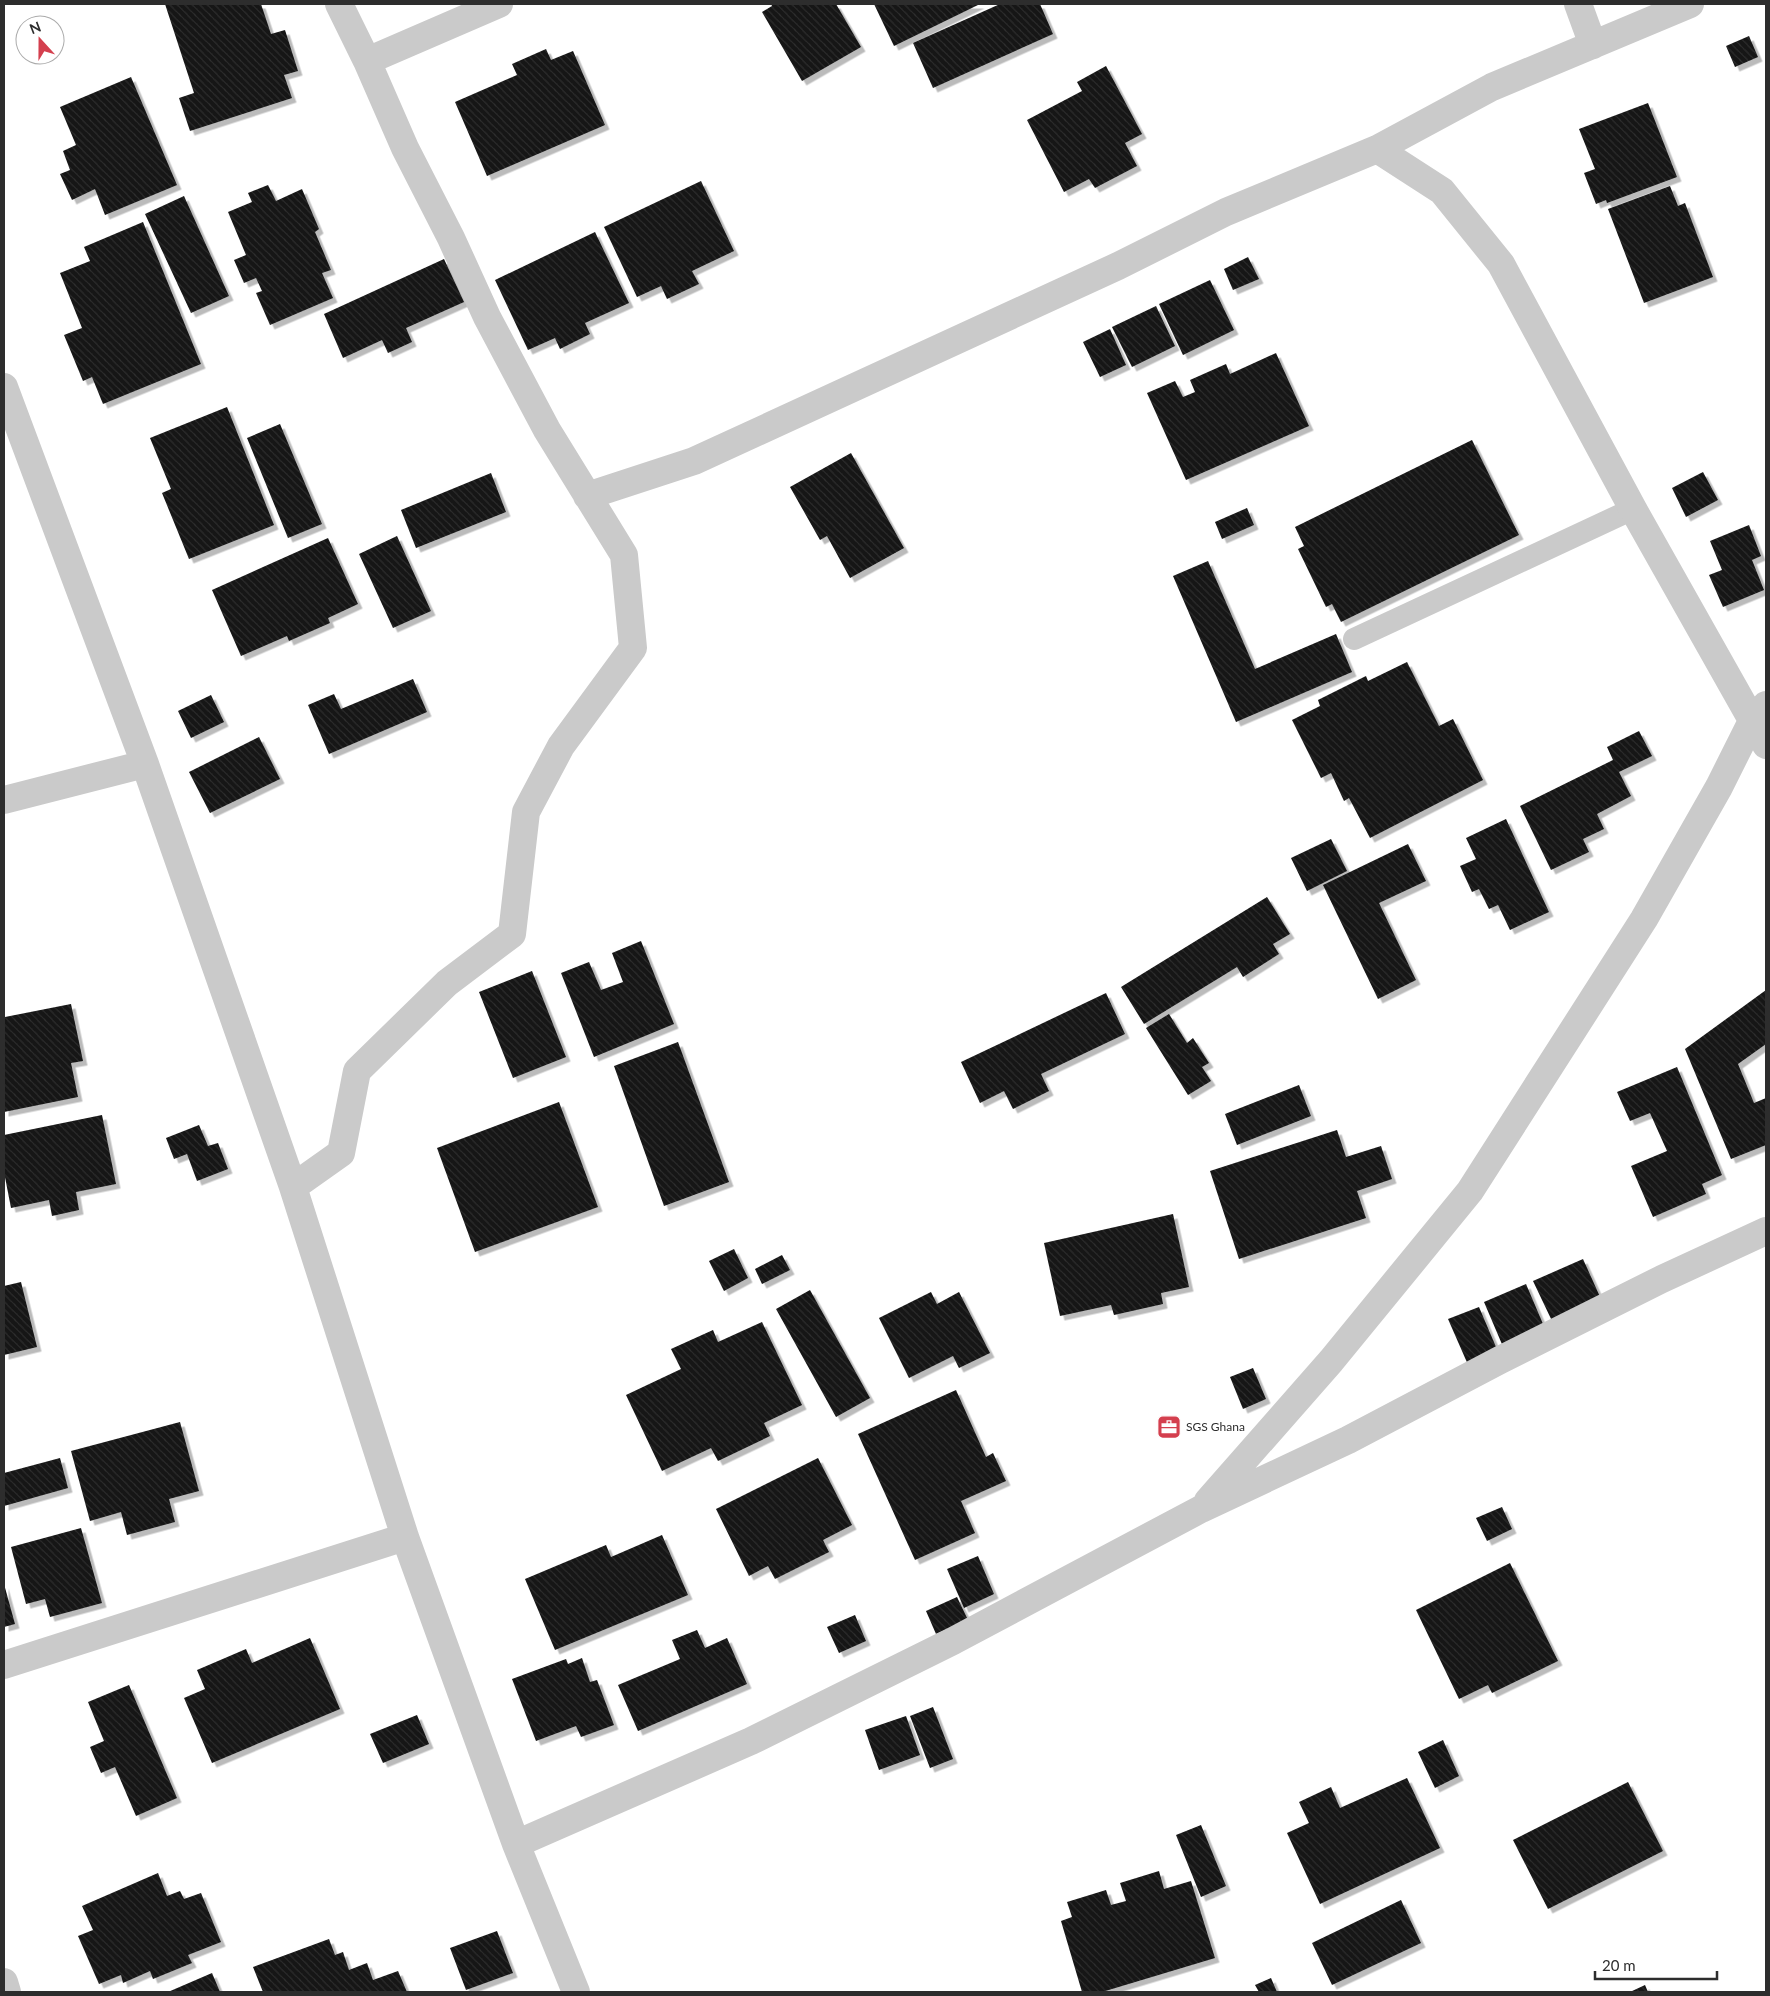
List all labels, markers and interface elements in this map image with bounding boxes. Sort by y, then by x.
north arrow [15,15,65,65]
text: N [27,18,43,37]
office icon: SGS Ghana [1156,1414,1182,1440]
place label: SGS Ghana [1186,1419,1245,1434]
scale bar [1595,1948,1718,1980]
text: 20 m [1602,1956,1636,1974]

